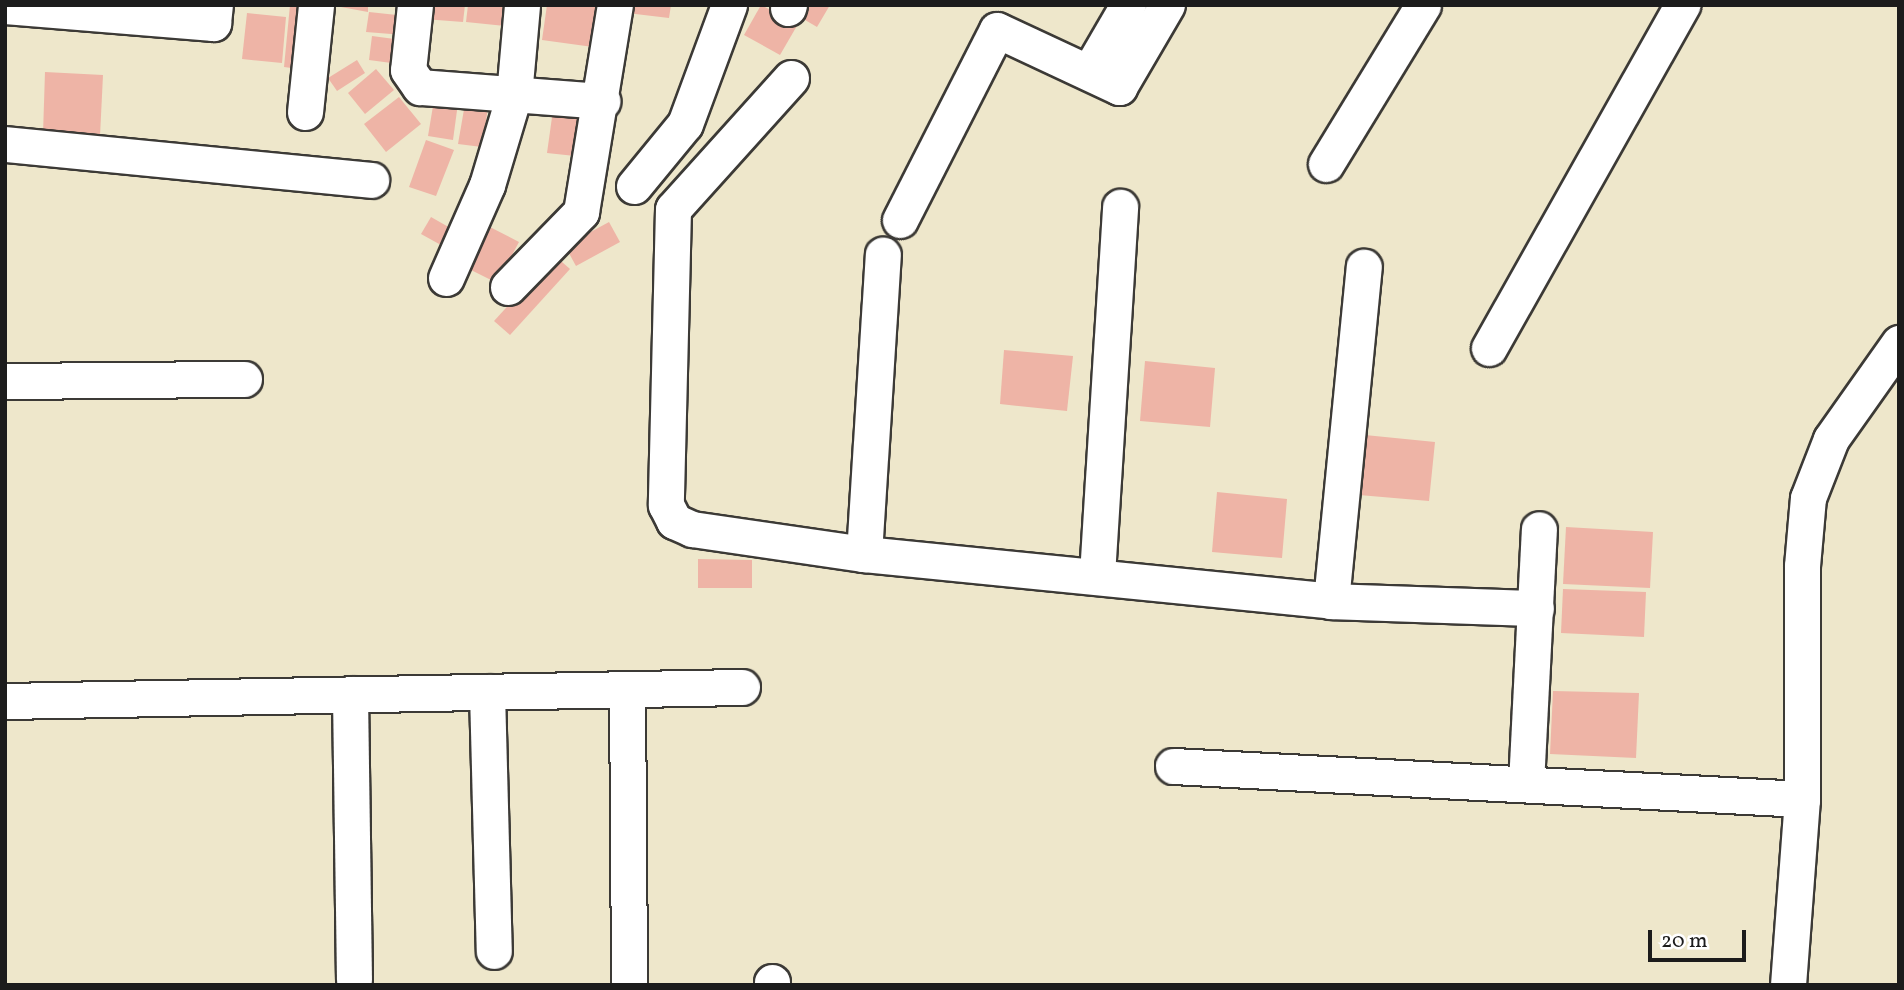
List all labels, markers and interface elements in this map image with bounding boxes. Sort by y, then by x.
scale bar [1652,916,1750,960]
text: 20 m [1661,927,1707,956]

